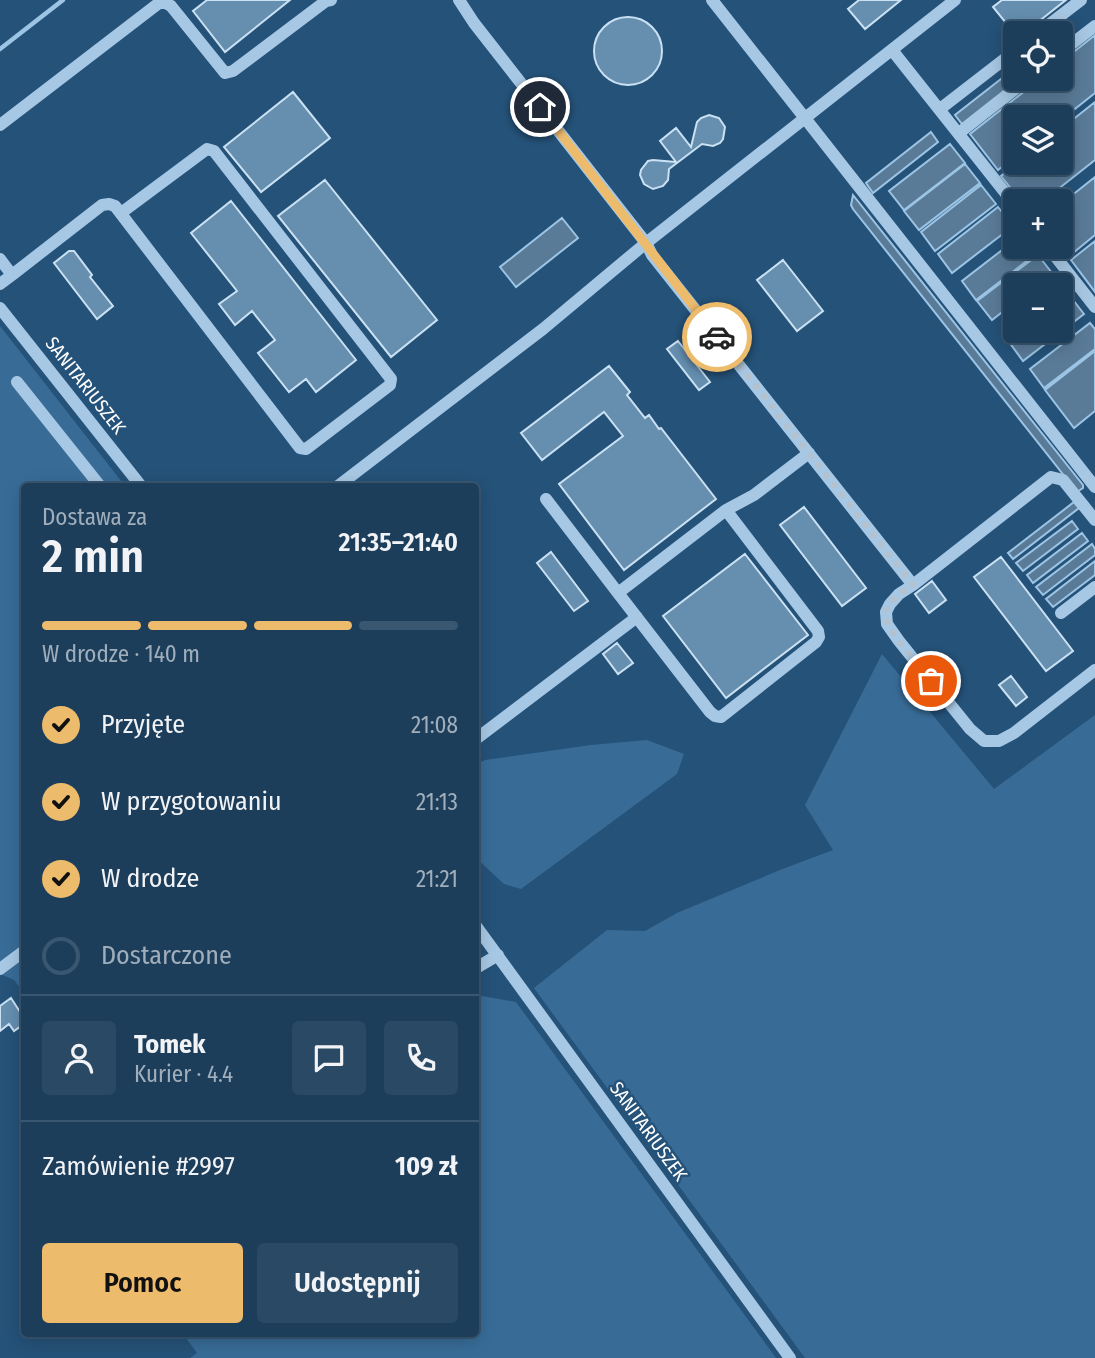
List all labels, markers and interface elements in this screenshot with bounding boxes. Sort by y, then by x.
map controls [1003,21,1073,343]
button: locate [1003,21,1073,91]
pin [510,77,570,137]
icon: home [521,88,559,126]
button: layers [1003,105,1073,175]
button: + [1003,189,1073,259]
button: − [1003,273,1073,343]
courier [682,302,752,372]
icon: car [698,318,736,356]
street label: SANITARIUSZEK [40,332,131,439]
text: Dostawa za [42,503,147,531]
text: 21:35–21:40 [339,527,458,558]
text: 2 min [42,529,144,584]
text: W drodze · 140 m [42,640,200,668]
pin [901,651,961,711]
icon: bag [912,662,950,700]
icon: check [42,706,80,744]
text: Przyjęte [101,709,185,740]
text: 21:08 [411,711,458,739]
icon: check [42,783,80,821]
text: W przygotowaniu [101,786,282,817]
text: 21:13 [416,788,458,816]
icon: check [42,860,80,898]
text: W drodze [101,863,199,894]
text: 21:21 [416,865,458,893]
text: Dostarczone [101,940,232,971]
button: person [42,1021,116,1095]
button: chat [292,1021,366,1095]
button: phone [384,1021,458,1095]
text: Tomek [134,1029,205,1060]
text: Kurier · 4.4 [134,1060,233,1088]
street label: SANITARIUSZEK [605,1077,693,1186]
text: Zamówienie #2997 [42,1151,235,1182]
text: 109 zł [395,1151,458,1182]
button: Pomoc [42,1243,243,1323]
button: Udostępnij [257,1243,458,1323]

